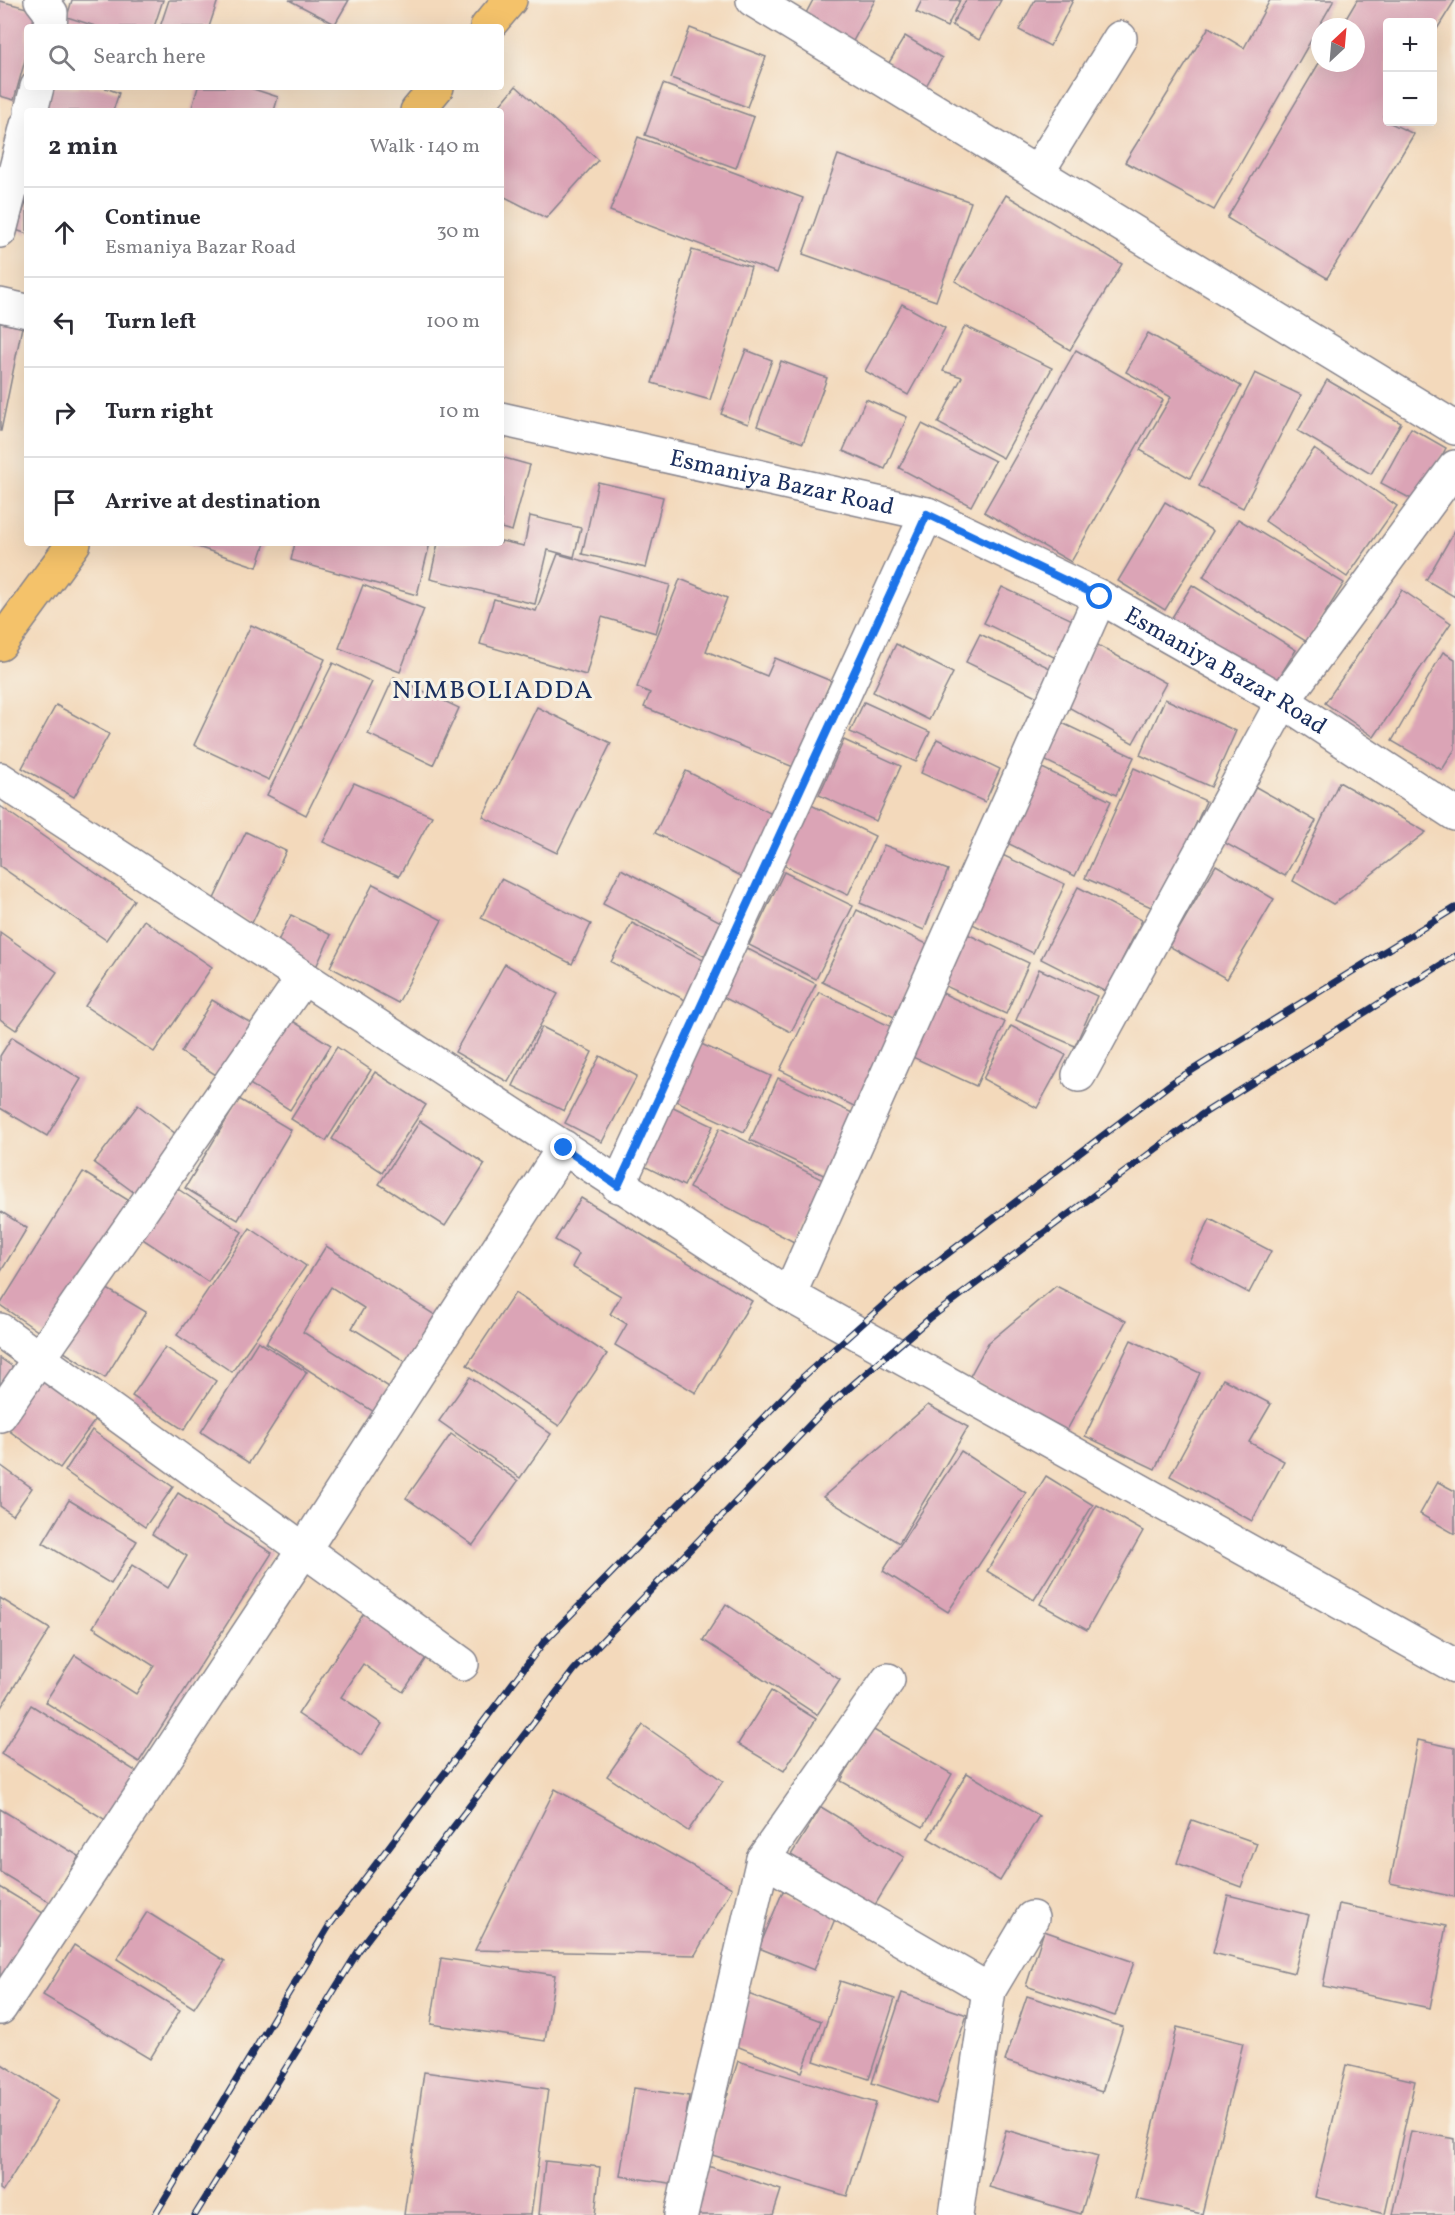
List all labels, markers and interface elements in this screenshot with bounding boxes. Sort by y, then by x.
north arrow [1311,18,1365,72]
map controls [1383,18,1437,126]
button: + [1383,18,1437,72]
search box [24,24,504,90]
icon: search [45,41,78,74]
text: Search here [93,42,206,73]
button: − [1383,72,1437,126]
text: 2 min [48,129,118,165]
text: Walk · 140 m [370,133,480,161]
text: Continue [105,203,201,234]
icon: ahead [48,216,81,249]
text: 30 m [436,218,480,246]
text: Esmaniya Bazar Road [105,234,296,262]
icon: left [48,306,81,339]
text: Turn left [105,307,196,338]
text: 100 m [426,308,480,336]
icon: right [48,396,81,429]
text: Turn right [105,397,213,428]
text: 10 m [439,398,480,426]
street label: Esmaniya Bazar Road [666,442,897,525]
icon: arrive [48,486,81,519]
text: Arrive at destination [105,487,321,518]
route start [1086,583,1112,609]
street label: Esmaniya Bazar Road [1118,599,1333,744]
district label: NIMBOLIADDA [392,673,594,709]
route end [550,1134,576,1160]

